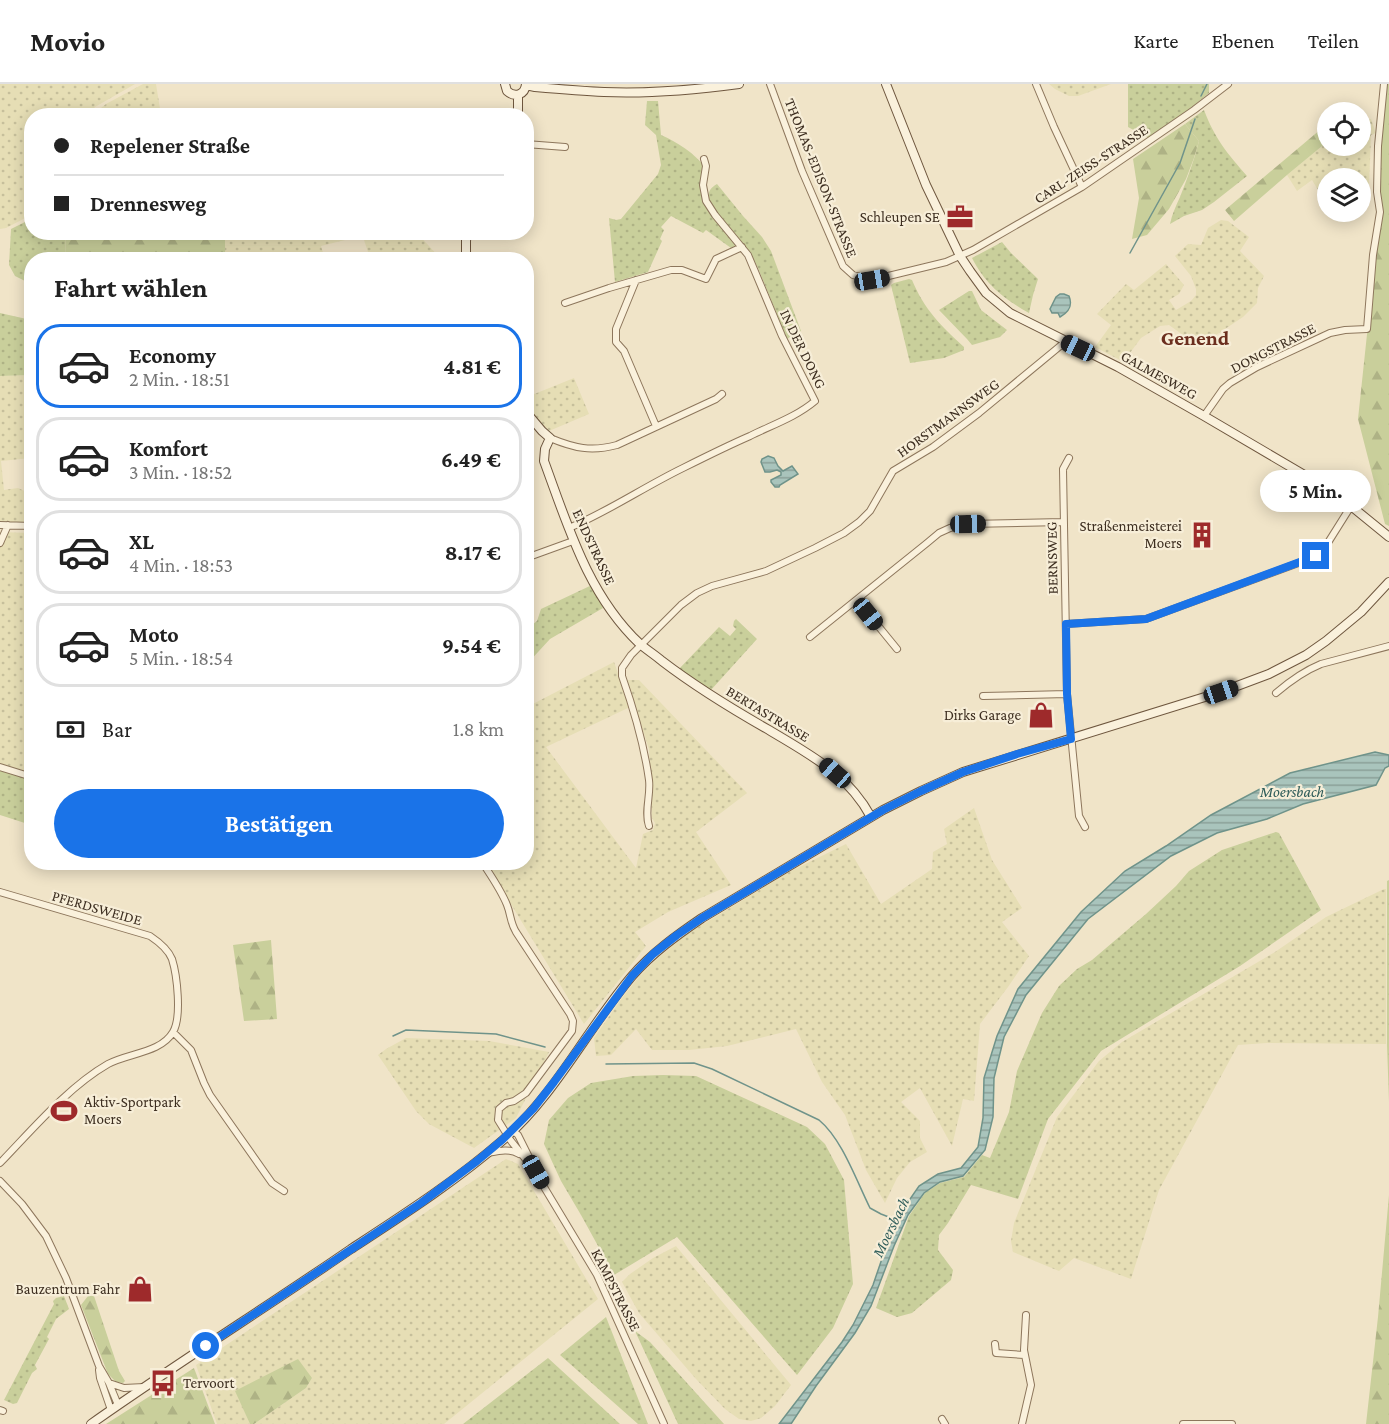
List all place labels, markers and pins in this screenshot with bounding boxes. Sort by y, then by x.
office icon: Schleupen SE [945,202,975,232]
place label: Schleupen SE [860,209,940,226]
place label: Straßenmeisterei Moers [1080,518,1182,551]
building icon: Straßenmeisterei Moers [1187,520,1217,550]
shop icon: Dirks Garage [1026,700,1056,730]
place label: Dirks Garage [944,707,1021,724]
place label: Aktiv-Sportpark Moers [84,1094,181,1127]
sports icon: Aktiv-Sportpark Moers [49,1096,79,1126]
shop icon: Bauzentrum Fahr [125,1274,155,1304]
place label: Bauzentrum Fahr [15,1281,121,1297]
bus stop icon: Tervoort [148,1368,178,1398]
place label: Tervoort [183,1375,236,1391]

